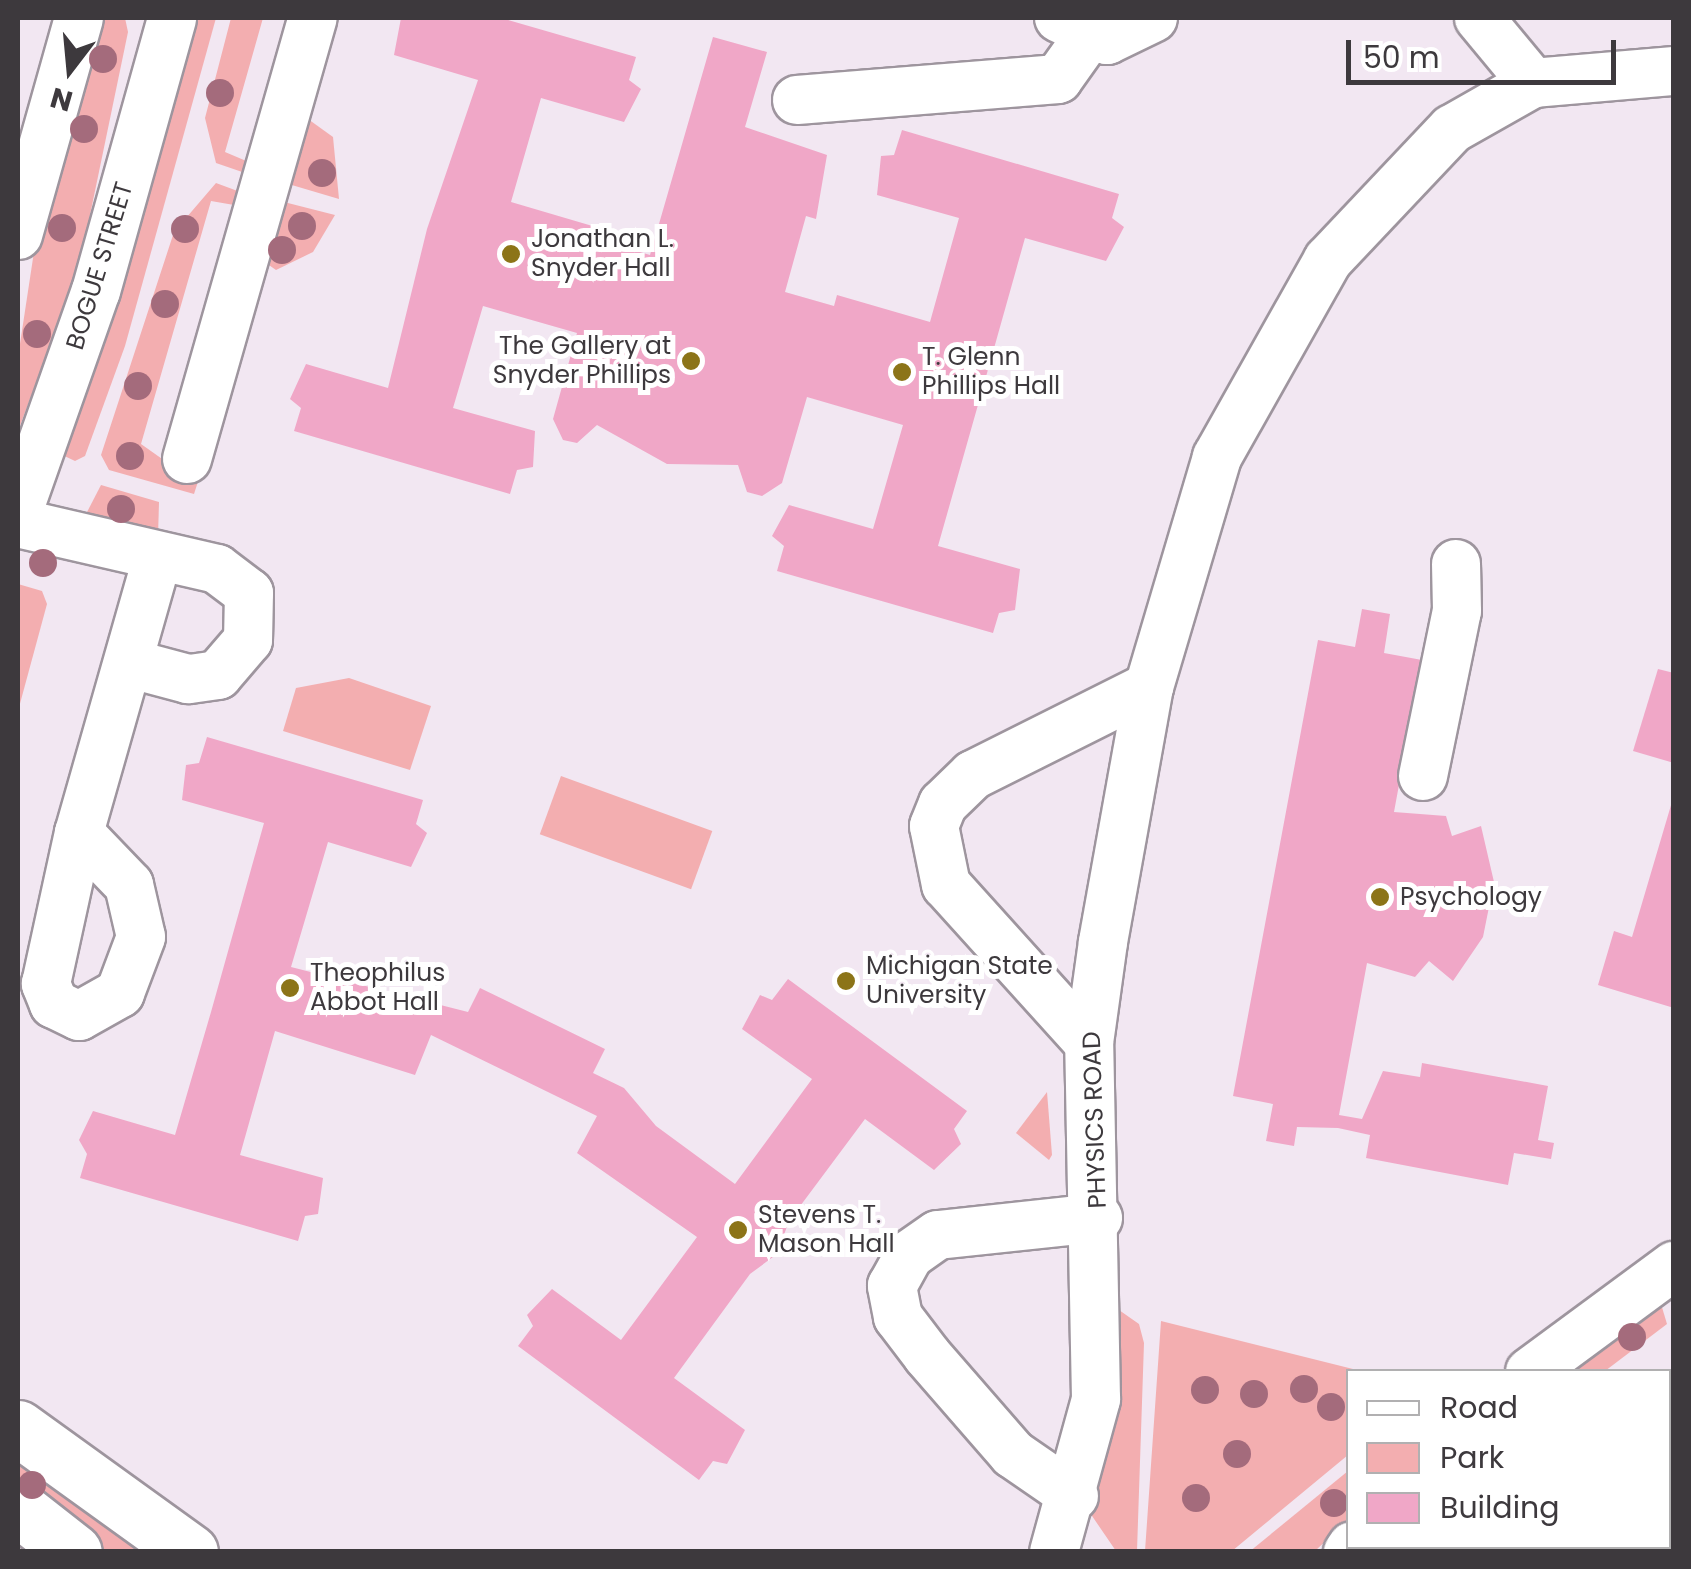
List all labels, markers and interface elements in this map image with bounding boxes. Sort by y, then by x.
north arrow [20,20,120,120]
scale bar [1351,20,1621,82]
text: 50 m [1363,36,1440,79]
text: N [46,78,77,121]
street label: BOGUE STREET [60,179,140,353]
place label: Jonathan L. Snyder Hall [531,225,674,284]
marker: Jonathan L. Snyder Hall [500,243,522,265]
place label: The Gallery at Snyder Phillips [493,332,671,391]
place label: T. Glenn Phillips Hall [922,343,1060,402]
marker: The Gallery at Snyder Phillips [680,350,702,372]
marker: T. Glenn Phillips Hall [891,361,913,383]
place label: Psychology [1400,882,1542,912]
marker: Psychology [1369,886,1391,908]
place label: Michigan State University [866,952,1053,1011]
place label: Theophilus Abbot Hall [310,959,445,1018]
marker: Michigan State University [835,970,857,992]
marker: Theophilus Abbot Hall [279,977,301,999]
street label: PHYSICS ROAD [1077,1031,1113,1209]
place label: Stevens T. Mason Hall [758,1201,895,1260]
marker: Stevens T. Mason Hall [727,1219,749,1241]
legend [1346,1369,1671,1549]
text: Road [1440,1386,1518,1429]
text: Park [1440,1436,1504,1479]
text: Building [1440,1486,1560,1529]

